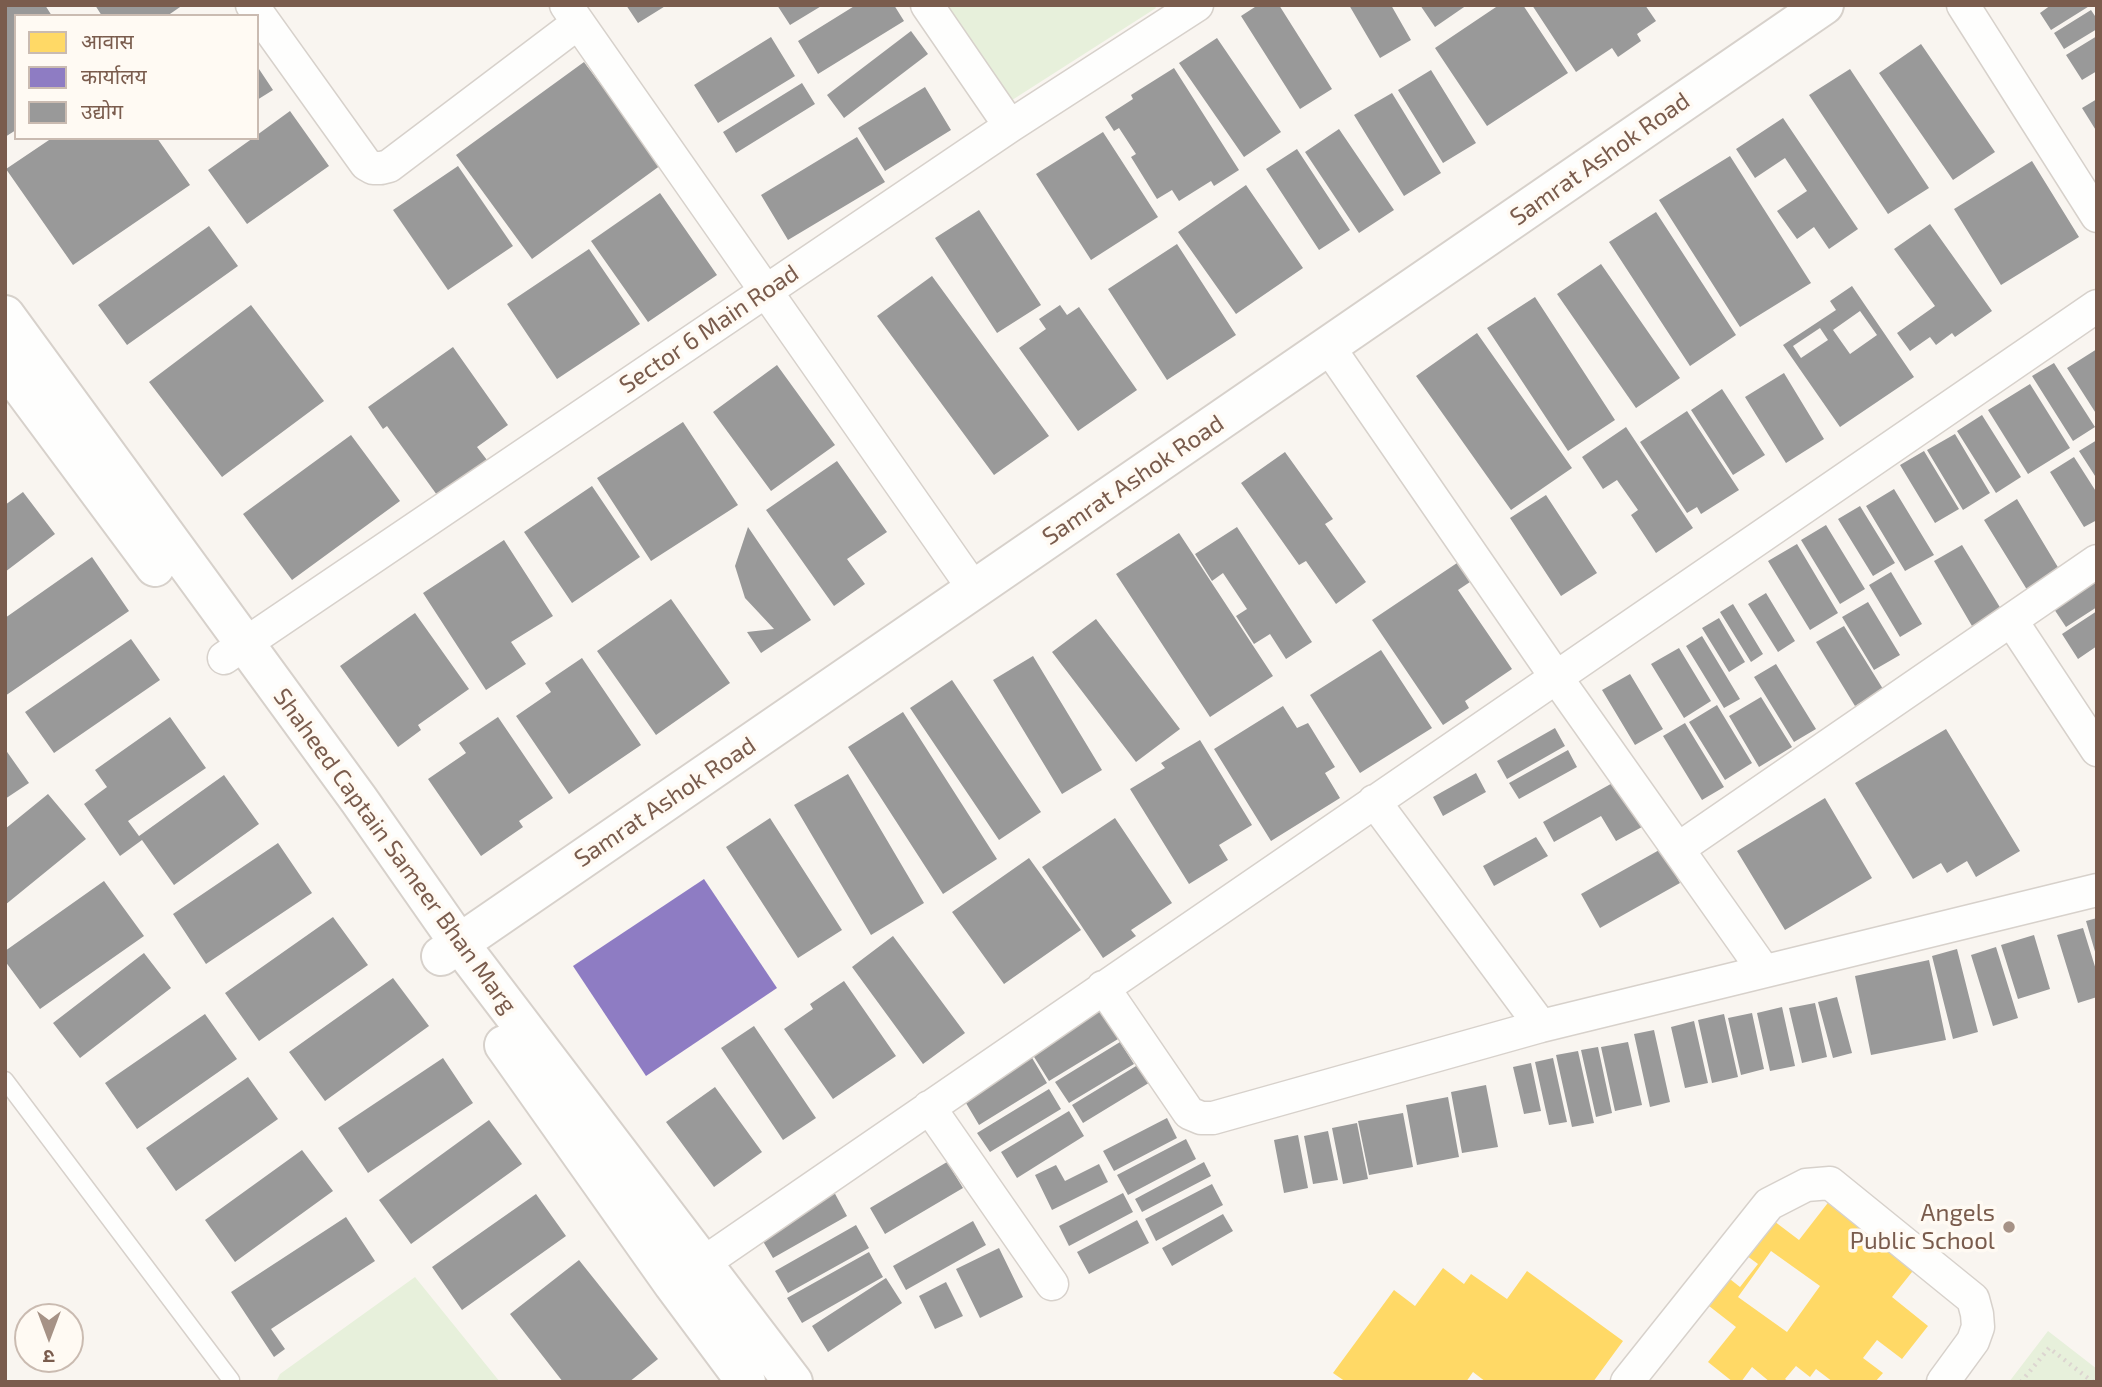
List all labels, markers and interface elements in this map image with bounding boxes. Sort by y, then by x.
legend [14,14,259,140]
text: आवास [81,28,134,53]
text: कार्यालय [81,63,147,88]
street label: Samrat Ashok Road [1505,86,1695,232]
text: उद्योग [81,98,123,123]
street label: Sector 6 Main Road [614,258,804,400]
street label: Samrat Ashok Road [1037,409,1229,551]
street label: Shaheed Captain Sameer Bhan Marg [267,683,523,1019]
street label: Samrat Ashok Road [569,731,761,873]
place label: Angels Public School [1850,1199,1995,1255]
marker: Angels Public School [2001,1219,2017,1235]
north arrow [14,1303,84,1373]
text: उ [43,1346,55,1369]

